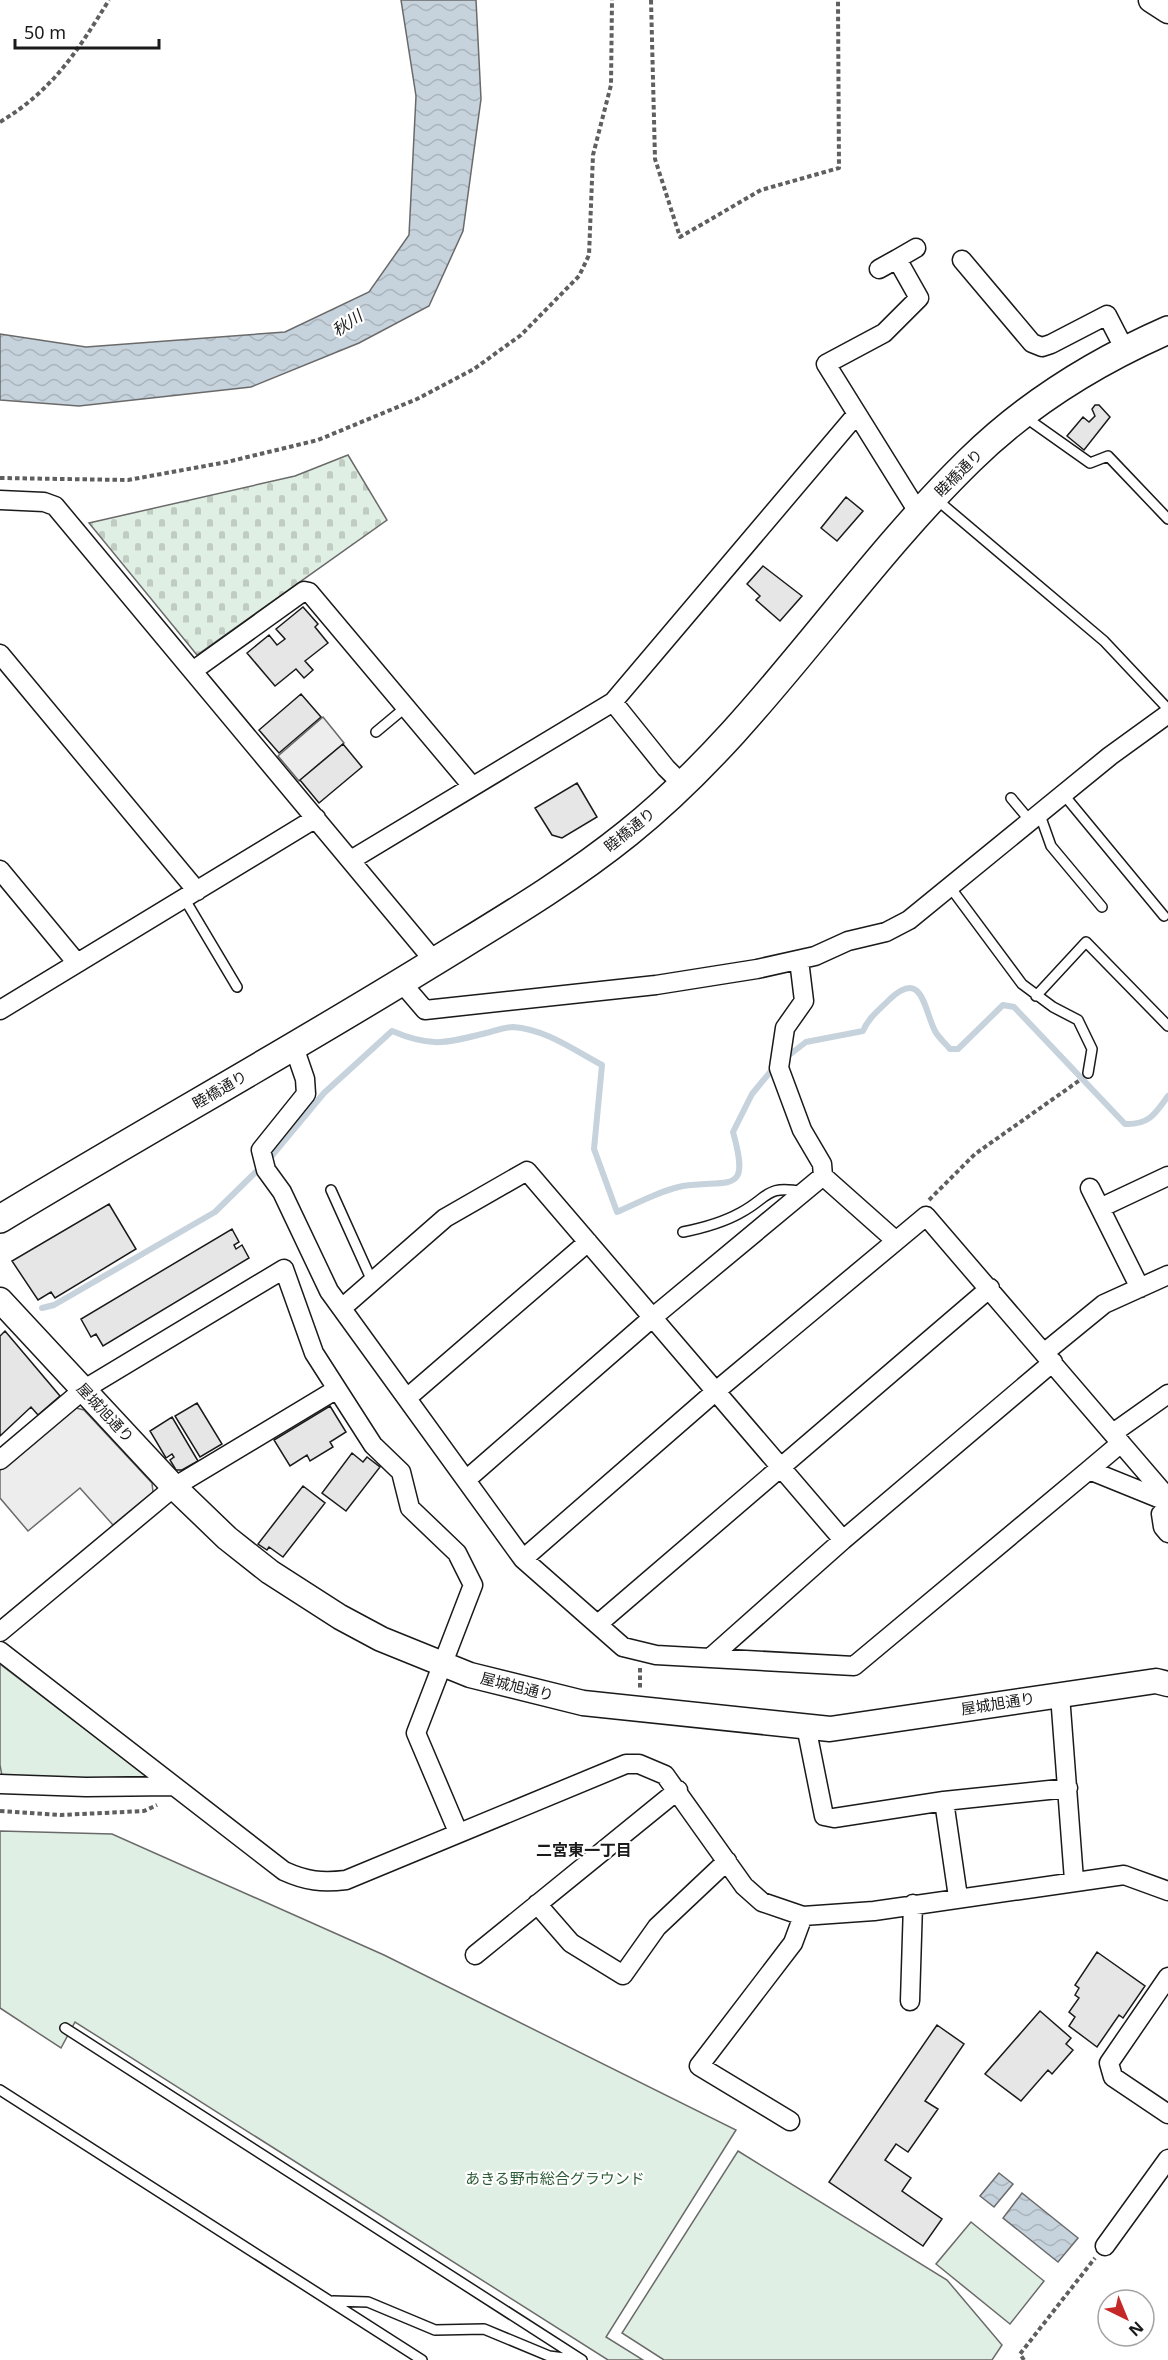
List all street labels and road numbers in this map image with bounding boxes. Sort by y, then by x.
street label: 睦橋通り [930,444,987,501]
street label: 睦橋通り [600,803,659,856]
street label: 睦橋通り [189,1065,250,1113]
street label: 屋城旭通り [73,1378,139,1447]
street label: 屋城旭通り [478,1667,556,1705]
street label: 屋城旭通り [959,1687,1036,1719]

